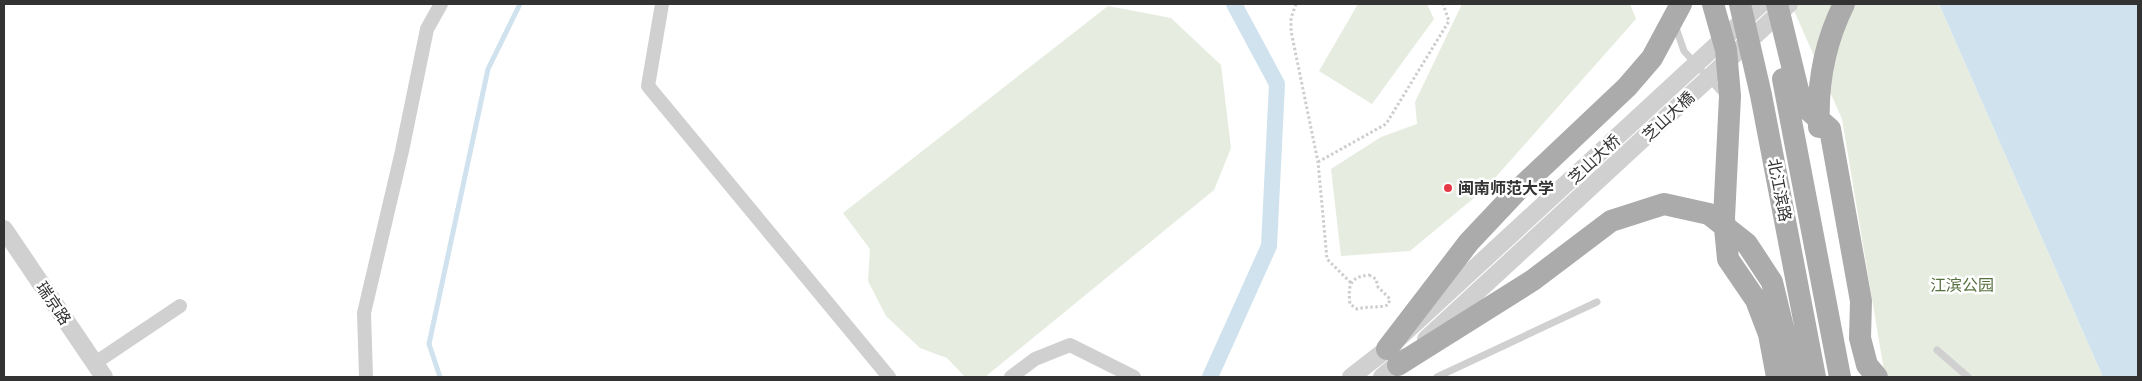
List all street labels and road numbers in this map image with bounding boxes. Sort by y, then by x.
street label: 芝山大橋 [1638,87,1698,145]
street label: 芝山大桥 [1564,130,1624,188]
street label: 北江滨路 [1764,157,1796,223]
street label: 瑞京路 [32,278,76,328]

